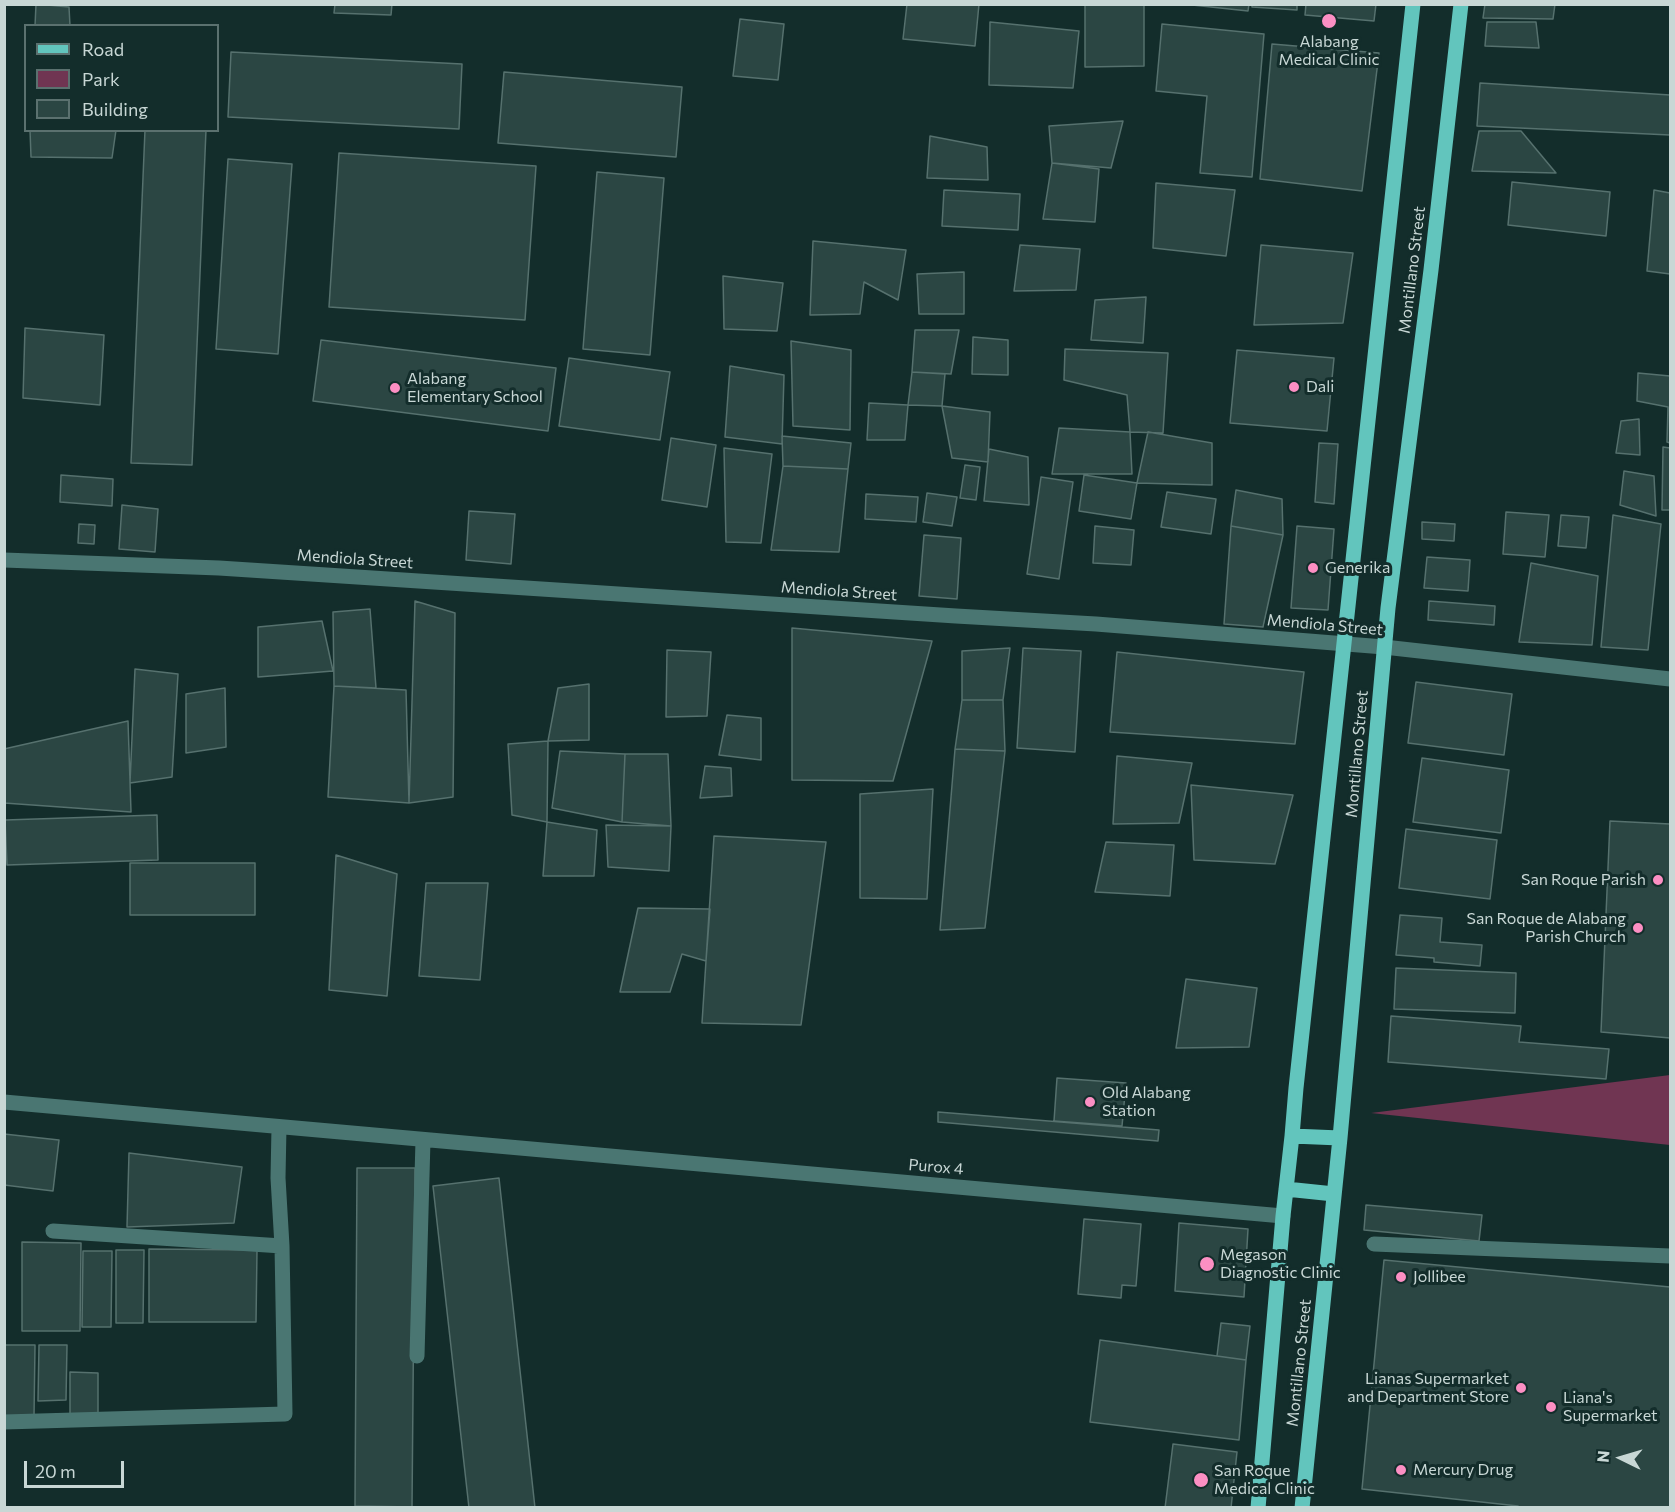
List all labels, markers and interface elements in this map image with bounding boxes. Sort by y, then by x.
marker: Alabang Medical Clinic [1320,12,1338,30]
legend [24,24,219,132]
place label: Alabang Medical Clinic [1279,32,1379,70]
text: Road [82,38,124,60]
text: Park [82,68,120,90]
text: Building [82,98,148,120]
street label: Montillano Street [1395,205,1429,335]
place label: Alabang Elementary School [407,369,543,407]
place label: Dali [1306,377,1334,397]
marker: Dali [1287,380,1301,394]
marker: Alabang Elementary School [388,381,402,395]
street label: Mendiola Street [296,545,414,573]
place label: Generika [1325,558,1390,578]
marker: Generika [1306,561,1320,575]
street label: Mendiola Street [780,577,898,605]
street label: Mendiola Street [1266,610,1384,640]
street label: Montillano Street [1342,689,1372,819]
place label: San Roque Parish [1521,870,1646,890]
marker: San Roque Parish [1651,873,1665,887]
place label: San Roque de Alabang Parish Church [1467,909,1626,947]
marker: San Roque de Alabang Parish Church [1631,921,1645,935]
place label: Old Alabang Station [1102,1083,1191,1121]
marker: Old Alabang Station [1083,1095,1097,1109]
street label: Purox 4 [908,1155,964,1179]
place label: Megason Diagnostic Clinic [1220,1245,1341,1283]
marker: Megason Diagnostic Clinic [1198,1255,1216,1273]
place label: Jollibee [1413,1267,1466,1287]
marker: Jollibee [1394,1270,1408,1284]
street label: Montillano Street [1283,1298,1315,1428]
place label: Lianas Supermarket and Department Store [1347,1369,1509,1407]
marker: Lianas Supermarket and Department Store [1514,1381,1528,1395]
place label: Liana's Supermarket [1563,1388,1658,1426]
marker: Liana's Supermarket [1544,1400,1558,1414]
north arrow [1591,1428,1651,1488]
scale bar [27,1449,128,1487]
text: N [1593,1450,1613,1463]
text: 20 m [35,1460,76,1482]
place label: Mercury Drug [1413,1460,1513,1480]
place label: San Roque Medical Clinic [1214,1461,1315,1499]
marker: Mercury Drug [1394,1463,1408,1477]
marker: San Roque Medical Clinic [1192,1471,1210,1489]

